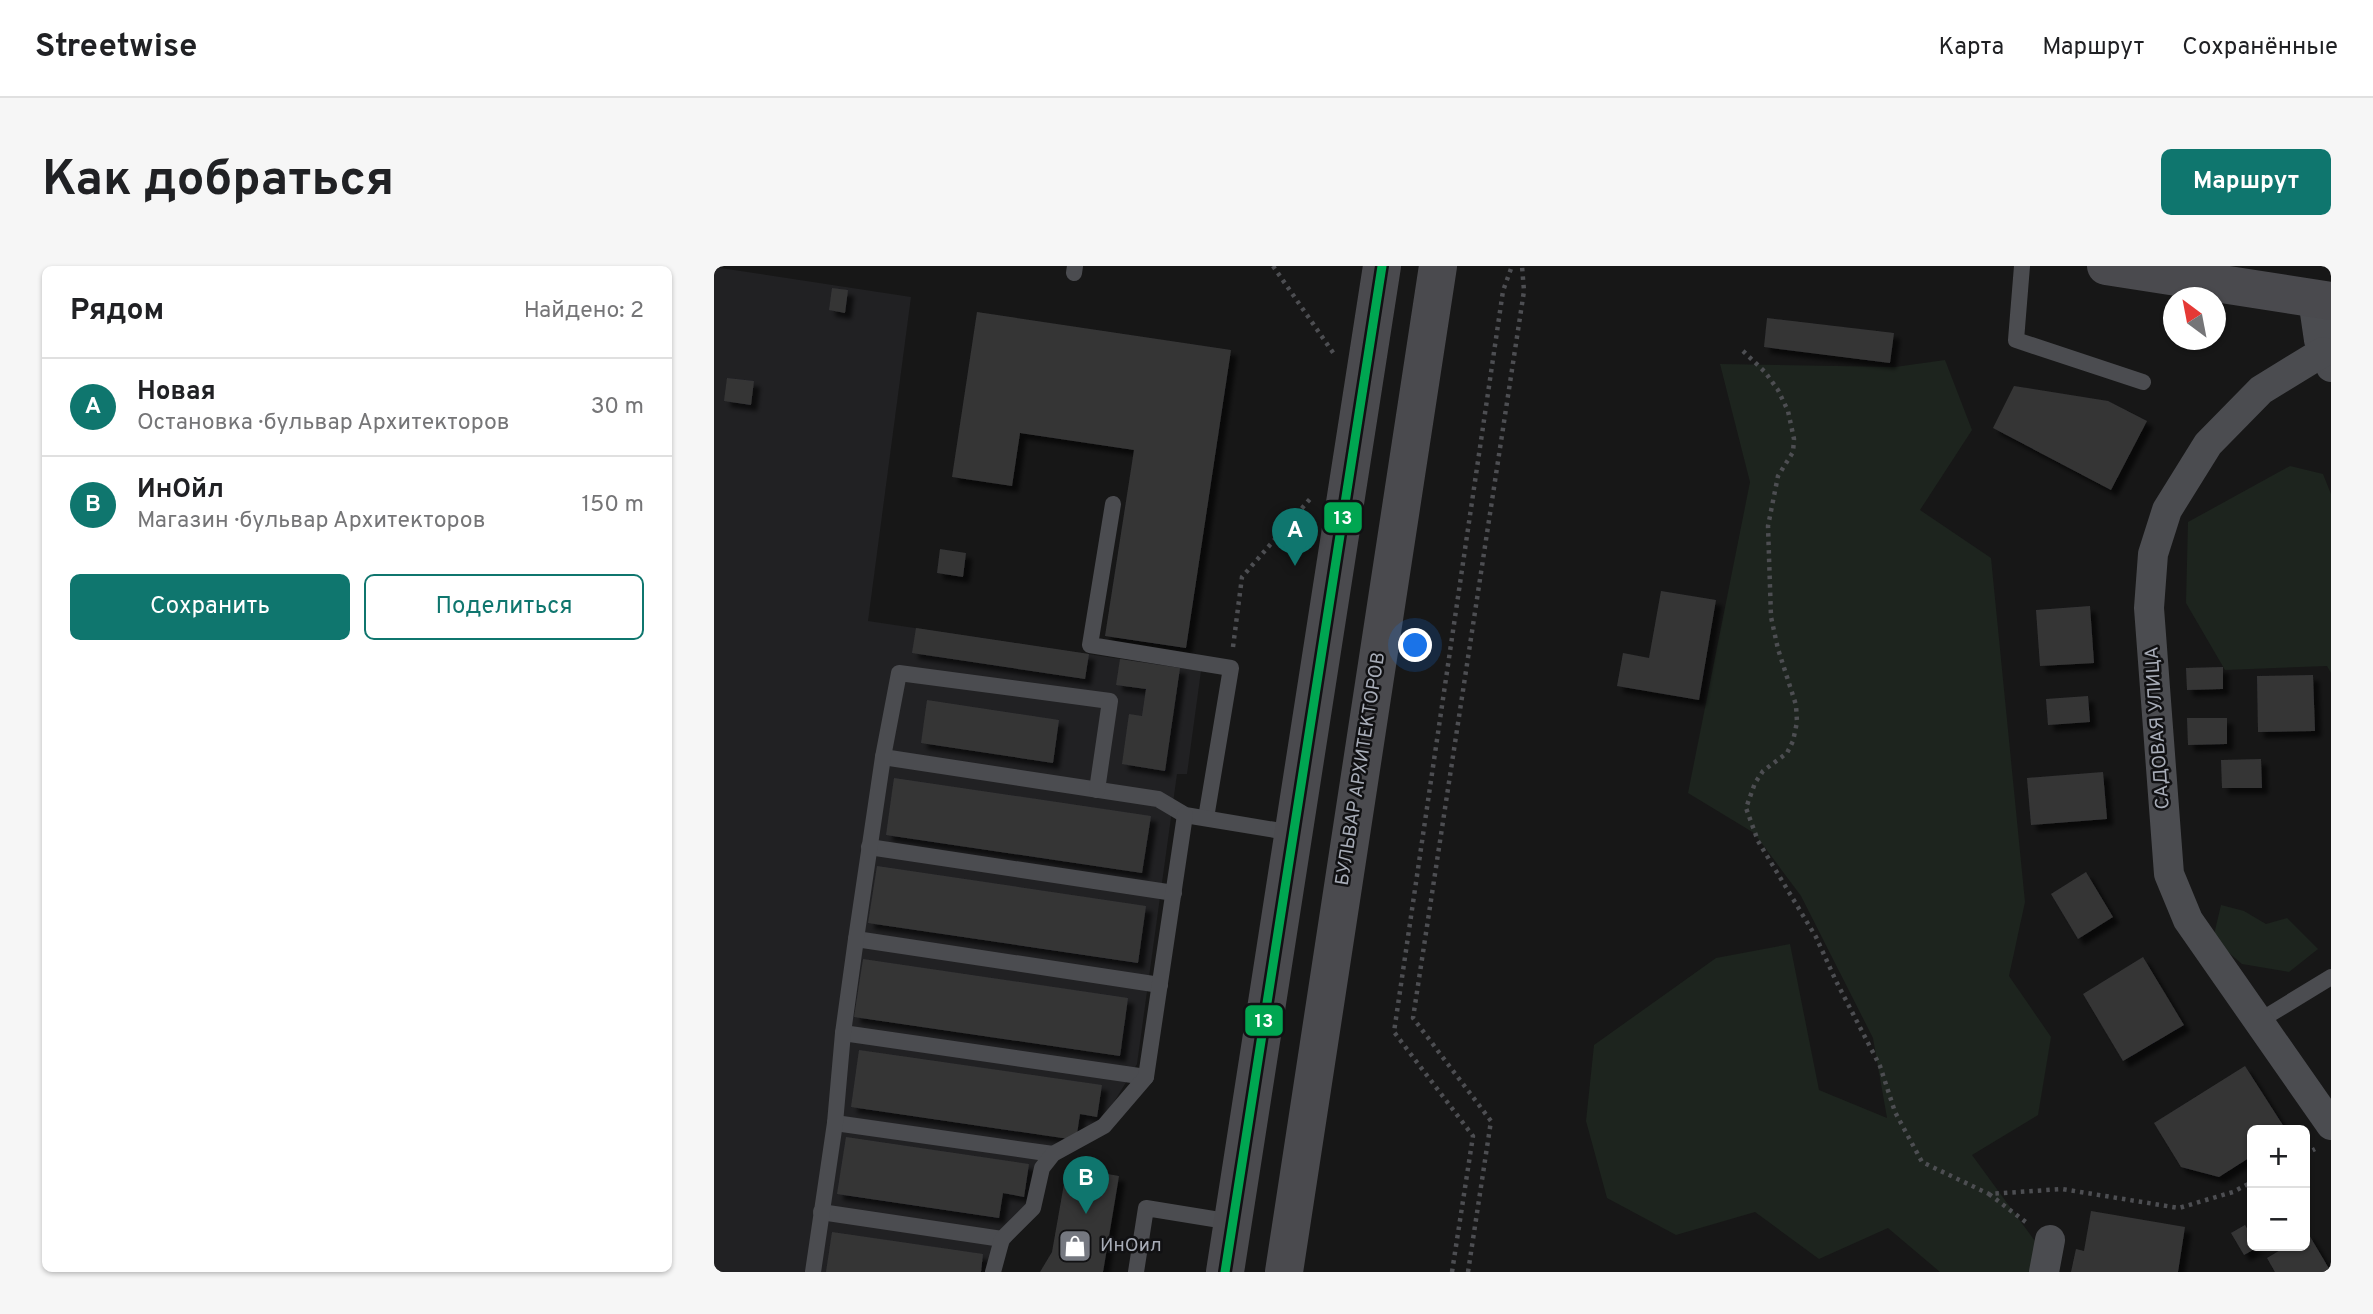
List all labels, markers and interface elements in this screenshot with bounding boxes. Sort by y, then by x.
text: Streetwise [35,27,197,69]
text: Карта [1938,33,2004,63]
text: Маршрут [2042,33,2144,63]
text: Сохранённые [2182,33,2338,63]
button: Маршрут [2161,149,2331,215]
text: Как добраться [42,151,394,213]
north arrow [2163,287,2226,350]
text: Рядом [70,293,164,330]
text: Найдено: 2 [524,297,644,326]
text: Новая [137,376,216,409]
text: A [85,393,101,422]
text: 30 m [591,393,644,422]
text: Остановка · бульвар Архитекторов [137,409,510,438]
text: ИнОйл [137,474,224,507]
text: B [85,491,101,520]
text: 150 m [582,491,644,520]
line badge: 13 [1323,501,1363,534]
text: Магазин · бульвар Архитекторов [137,507,486,536]
text: 13 [1334,507,1353,531]
pin: A [1272,508,1318,566]
button: Сохранить [70,574,350,640]
button: Поделиться [364,574,644,640]
your location [1398,628,1432,662]
street label: САДОВАЯ УЛИЦА [2140,646,2176,810]
street label: БУЛЬВАР АРХИТЕКТОРОВ [1331,651,1391,887]
line badge: 13 [1244,1004,1284,1037]
text: 13 [1255,1010,1274,1034]
map controls [2247,1125,2310,1251]
button: + [2247,1125,2310,1188]
pin: B [1063,1156,1109,1214]
button: − [2247,1188,2310,1251]
shop icon: ИнОил [1056,1227,1094,1265]
place label: ИнОил [1100,1234,1162,1258]

